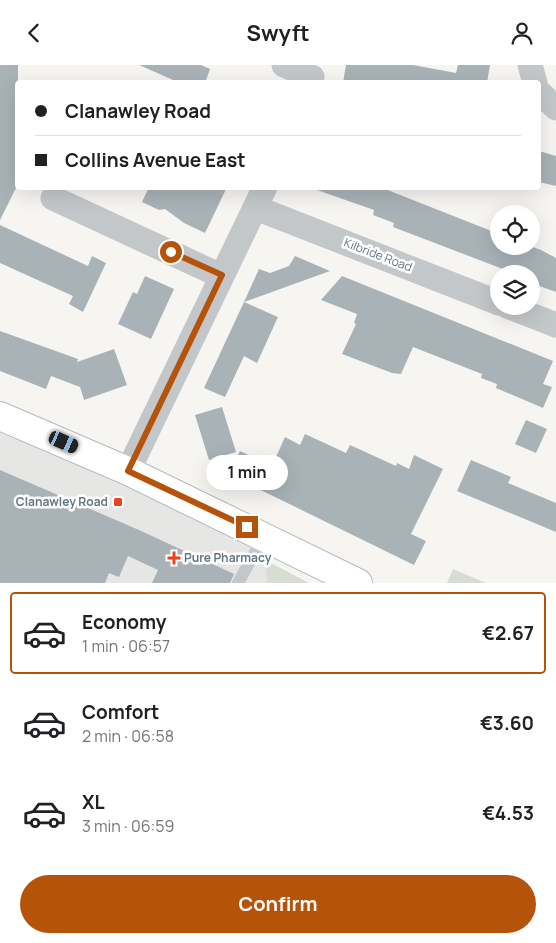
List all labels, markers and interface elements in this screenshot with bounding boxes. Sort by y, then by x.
text: Swyft [246,18,310,48]
icon: back [20,19,48,47]
icon: person [508,19,536,47]
text: Clanawley Road [65,98,211,124]
text: Collins Avenue East [65,147,246,173]
map controls [490,205,540,315]
button: locate [490,205,540,255]
street label: Kilbride Road [342,234,415,275]
route start [160,241,182,263]
button: layers [490,265,540,315]
car [47,429,80,455]
callout: 1 min [206,455,288,489]
text: 1 min [227,461,267,483]
place label: Clanawley Road [16,493,108,510]
marker: Clanawley Road [112,496,124,508]
route end [236,516,258,538]
place label: Pure Pharmacy [184,549,272,566]
marker: Pure Pharmacy [168,552,180,564]
text: Economy [82,609,166,635]
icon: car [22,611,67,656]
text: €2.67 [482,620,534,646]
text: 1 min · 06:57 [82,635,170,657]
text: Comfort [82,699,159,725]
icon: car [22,701,67,746]
text: €3.60 [480,710,534,736]
text: 2 min · 06:58 [82,725,174,747]
text: XL [82,789,105,815]
icon: car [22,791,67,836]
text: €4.53 [482,800,534,826]
text: 3 min · 06:59 [82,815,175,837]
button: Confirm [20,875,536,933]

